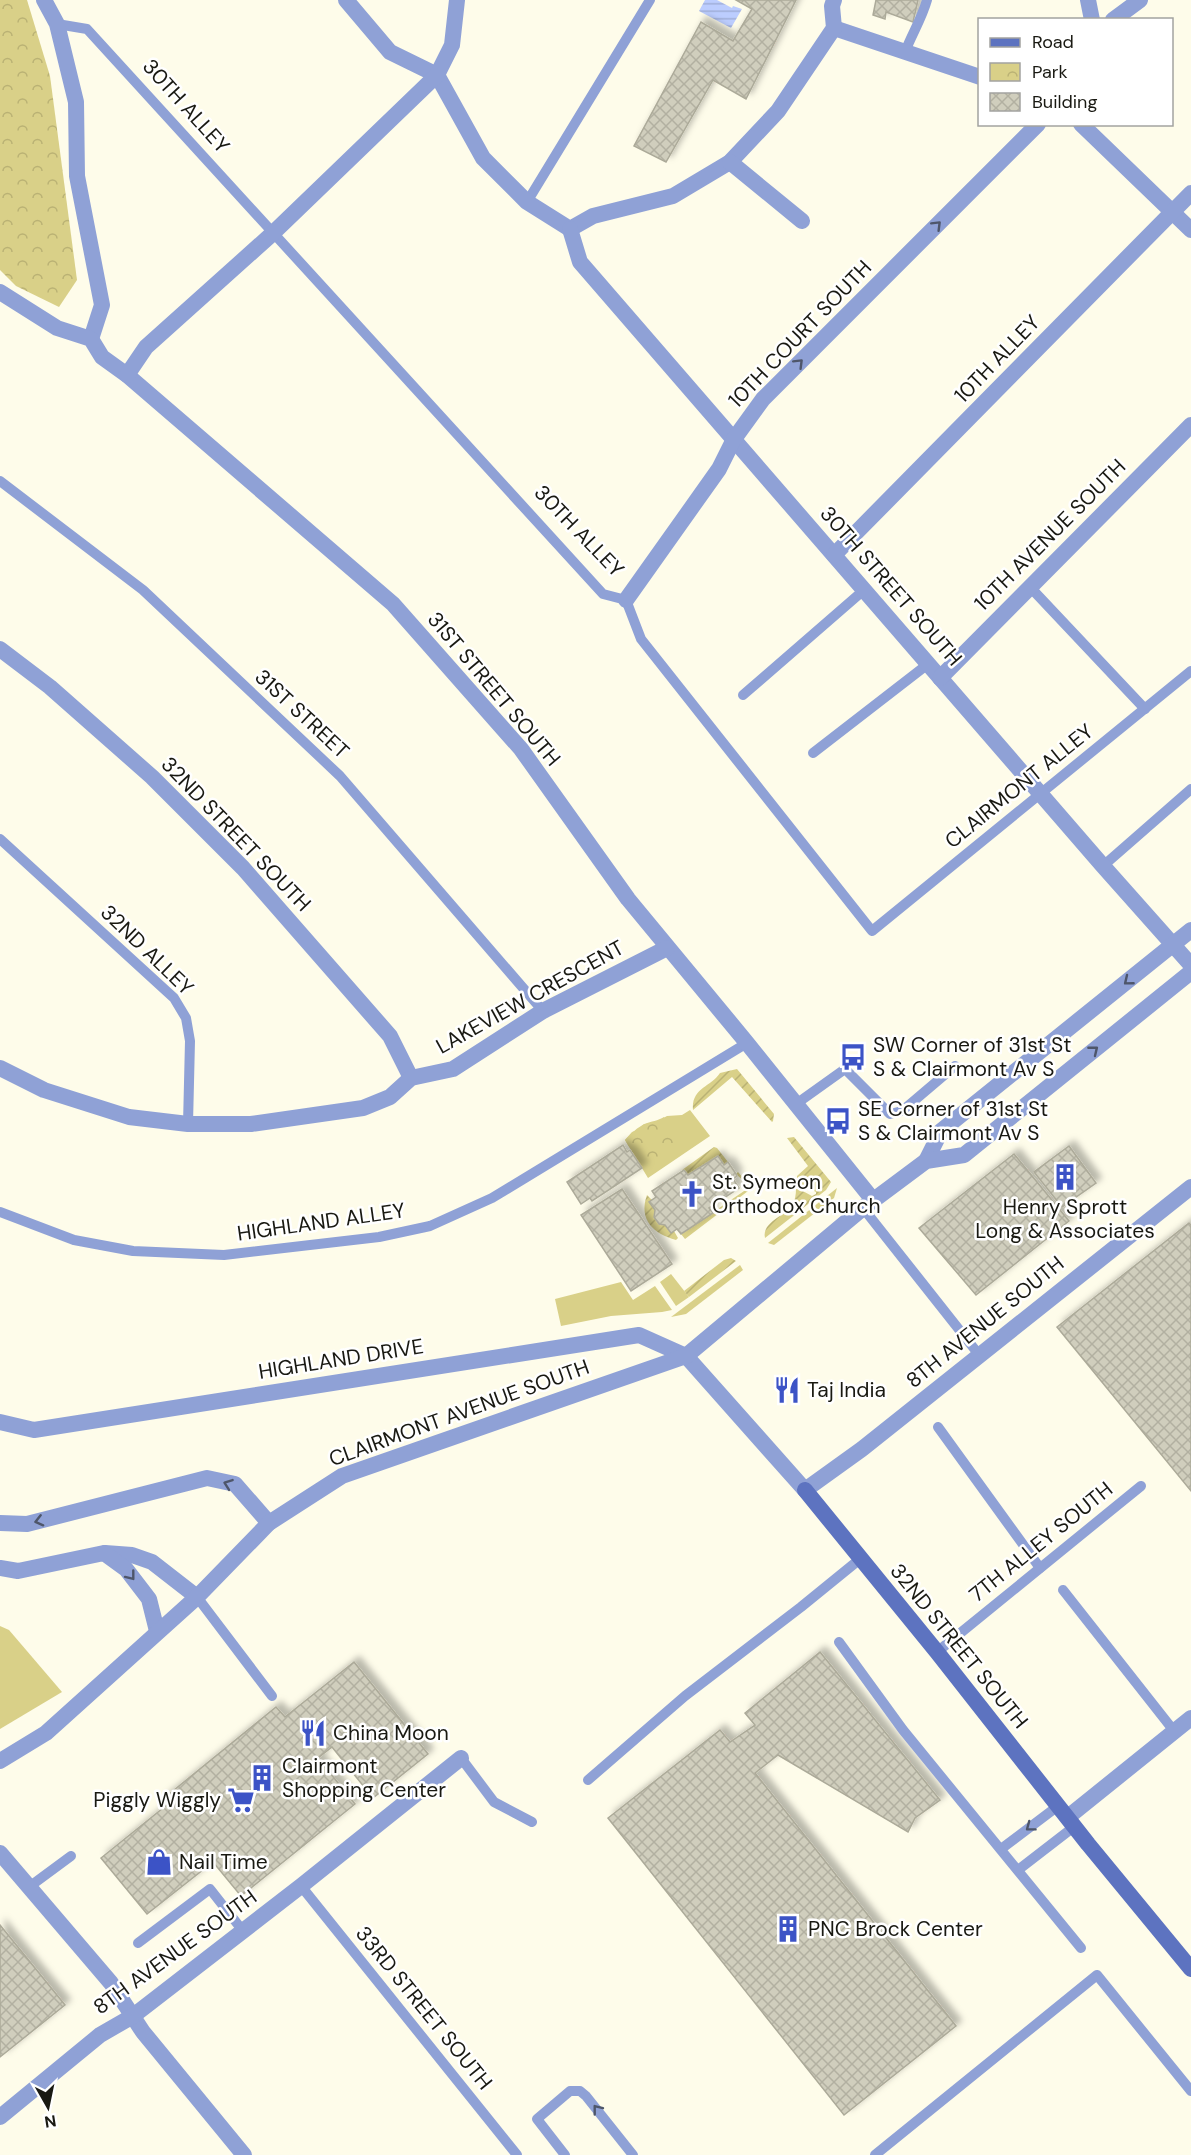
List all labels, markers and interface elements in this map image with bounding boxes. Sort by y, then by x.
legend [978,18,1173,126]
text: Road [1032,30,1074,54]
street label: 30TH ALLEY [136,53,236,159]
text: Park [1032,60,1068,84]
text: Building [1032,90,1097,114]
one-way arrow [929,222,940,233]
street label: 10TH COURT SOUTH [722,254,878,414]
street label: 10TH ALLEY [948,309,1046,409]
one-way arrow [792,359,802,370]
street label: 10TH AVENUE SOUTH [968,453,1132,617]
street label: 30TH ALLEY [528,479,630,583]
street label: 30TH STREET SOUTH [814,500,968,672]
street label: 31ST STREET SOUTH [421,606,567,772]
street label: 31ST STREET [249,663,355,765]
street label: CLAIRMONT ALLEY [939,717,1099,855]
street label: 32ND STREET SOUTH [155,751,317,917]
street label: 32ND ALLEY [94,899,200,1001]
street label: LAKEVIEW CRESCENT [431,934,629,1060]
one-way arrow [1123,974,1134,985]
place label: SW Corner of 31st St S & Clairmont Av S [873,1031,1071,1083]
bus stop icon: SW Corner of 31st St S & Clairmont Av S [838,1042,868,1072]
one-way arrow [1087,1046,1098,1057]
place label: SE Corner of 31st St S & Clairmont Av S [858,1095,1048,1147]
bus stop icon: SE Corner of 31st St S & Clairmont Av S [823,1106,853,1136]
building icon: Henry Sprott Long & Associates [1050,1162,1080,1192]
place label: St. Symeon Orthodox Church [712,1168,881,1220]
church icon: St. Symeon Orthodox Church [677,1179,707,1209]
place label: Henry Sprott Long & Associates [975,1193,1155,1245]
street label: HIGHLAND ALLEY [235,1196,407,1248]
street label: 8TH AVENUE SOUTH [900,1250,1070,1394]
street label: HIGHLAND DRIVE [256,1332,426,1386]
street label: CLAIRMONT AVENUE SOUTH [325,1353,593,1473]
restaurant icon: Taj India [772,1375,802,1405]
place label: Taj India [807,1376,886,1404]
street label: 7TH ALLEY SOUTH [963,1475,1119,1609]
one-way arrow [223,1479,233,1491]
one-way arrow [35,1514,45,1526]
street label: 32ND STREET SOUTH [884,1558,1034,1734]
one-way arrow [124,1570,135,1581]
restaurant icon: China Moon [298,1718,328,1748]
place label: China Moon [333,1719,449,1747]
place label: Clairmont Shopping Center [282,1752,446,1804]
building icon: Clairmont Shopping Center [247,1763,277,1793]
supermarket icon: Piggly Wiggly [226,1785,256,1815]
place label: Piggly Wiggly [93,1786,221,1814]
one-way arrow [1025,1820,1036,1831]
shop icon: Nail Time [144,1847,174,1877]
place label: Nail Time [179,1848,268,1876]
street label: 8TH AVENUE SOUTH [88,1883,262,2021]
building icon: PNC Brock Center [773,1914,803,1944]
place label: PNC Brock Center [808,1915,983,1943]
street label: 33RD STREET SOUTH [349,1920,499,2096]
north arrow [18,2077,78,2137]
one-way arrow [593,2105,604,2116]
text: N [43,2110,58,2133]

